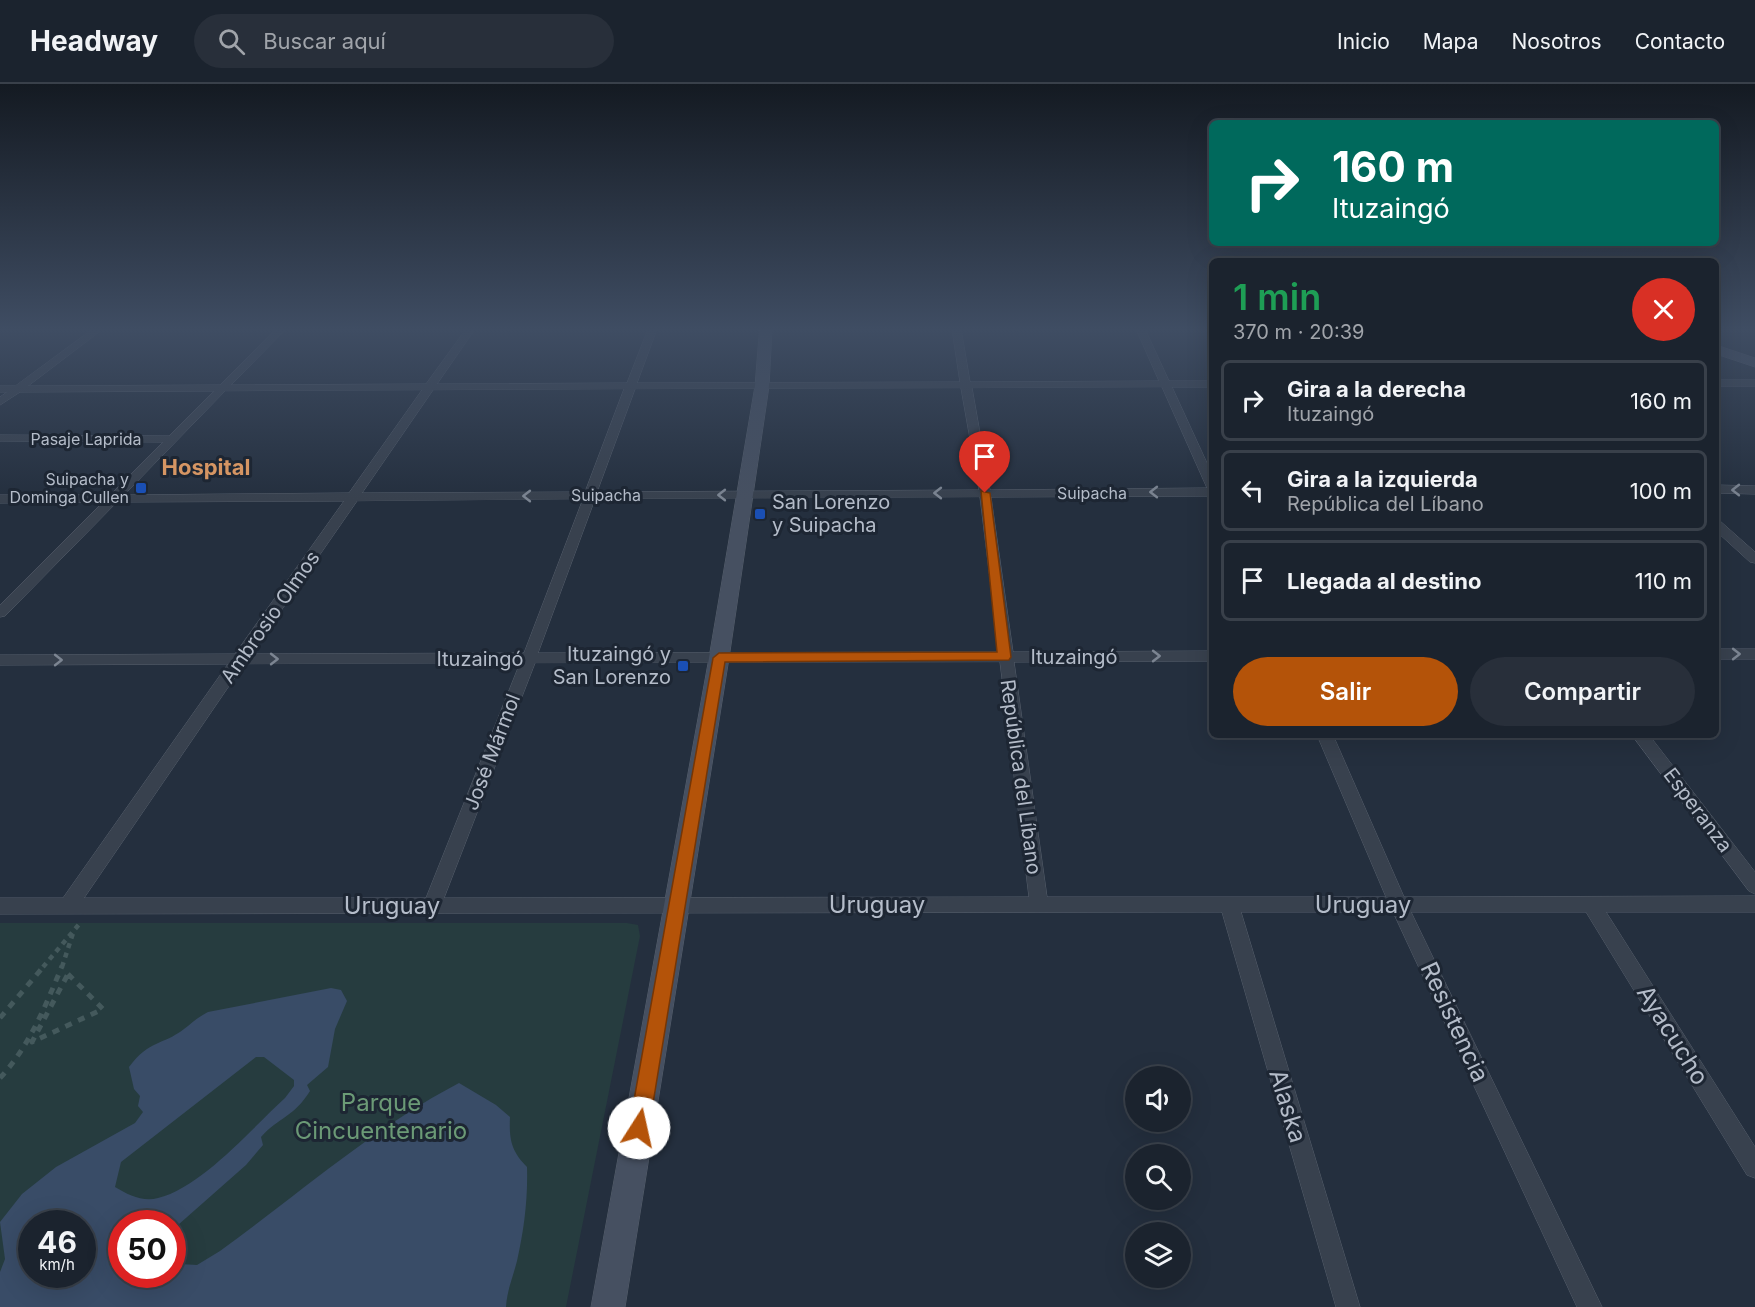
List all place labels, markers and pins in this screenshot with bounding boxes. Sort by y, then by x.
pin [959,431,1010,493]
place label: Suipacha y Dominga Cullen [10,469,129,507]
marker: Suipacha y Dominga Cullen [134,481,148,495]
place label: San Lorenzo y Suipacha [772,490,890,537]
marker: San Lorenzo y Suipacha [753,507,767,521]
place label: Ituzaingó y San Lorenzo [553,642,671,689]
marker: Ituzaingó y San Lorenzo [676,659,690,673]

